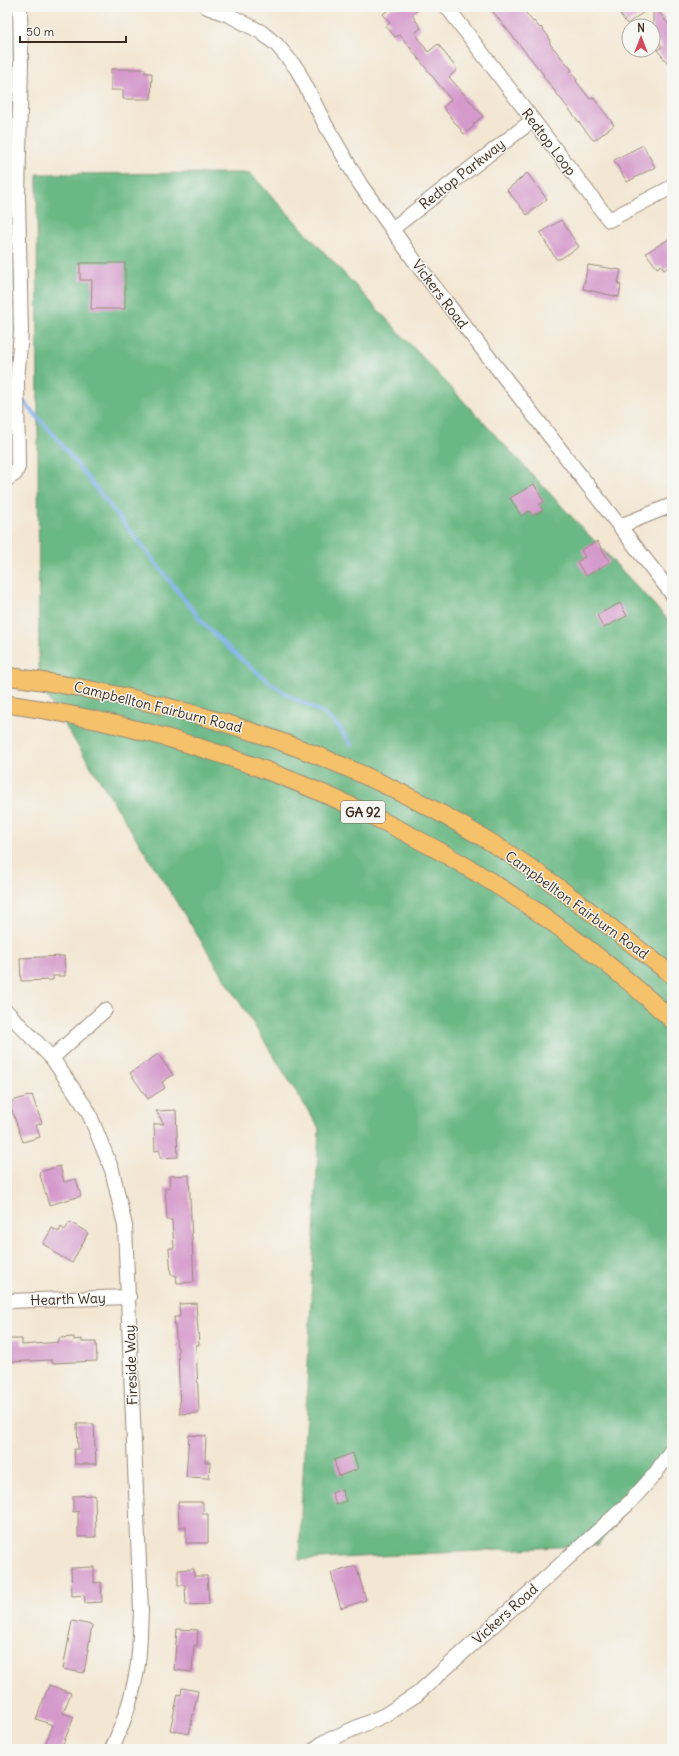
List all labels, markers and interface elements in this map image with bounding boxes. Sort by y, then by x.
scale bar [20,18,126,44]
north arrow [621,18,661,58]
text: N [637,21,645,35]
text: 50 m [26,24,55,39]
street label: Redtop Loop [518,105,580,179]
street label: Redtop Parkway [415,135,509,213]
street label: Vickers Road [408,256,472,332]
street label: Campbellton Fairburn Road [72,677,244,737]
road number: GA 92 [341,801,385,823]
street label: Campbellton Fairburn Road [502,847,652,963]
street label: Hearth Way [30,1289,106,1309]
street label: Fireside Way [121,1324,141,1406]
street label: Vickers Road [469,1580,541,1648]

